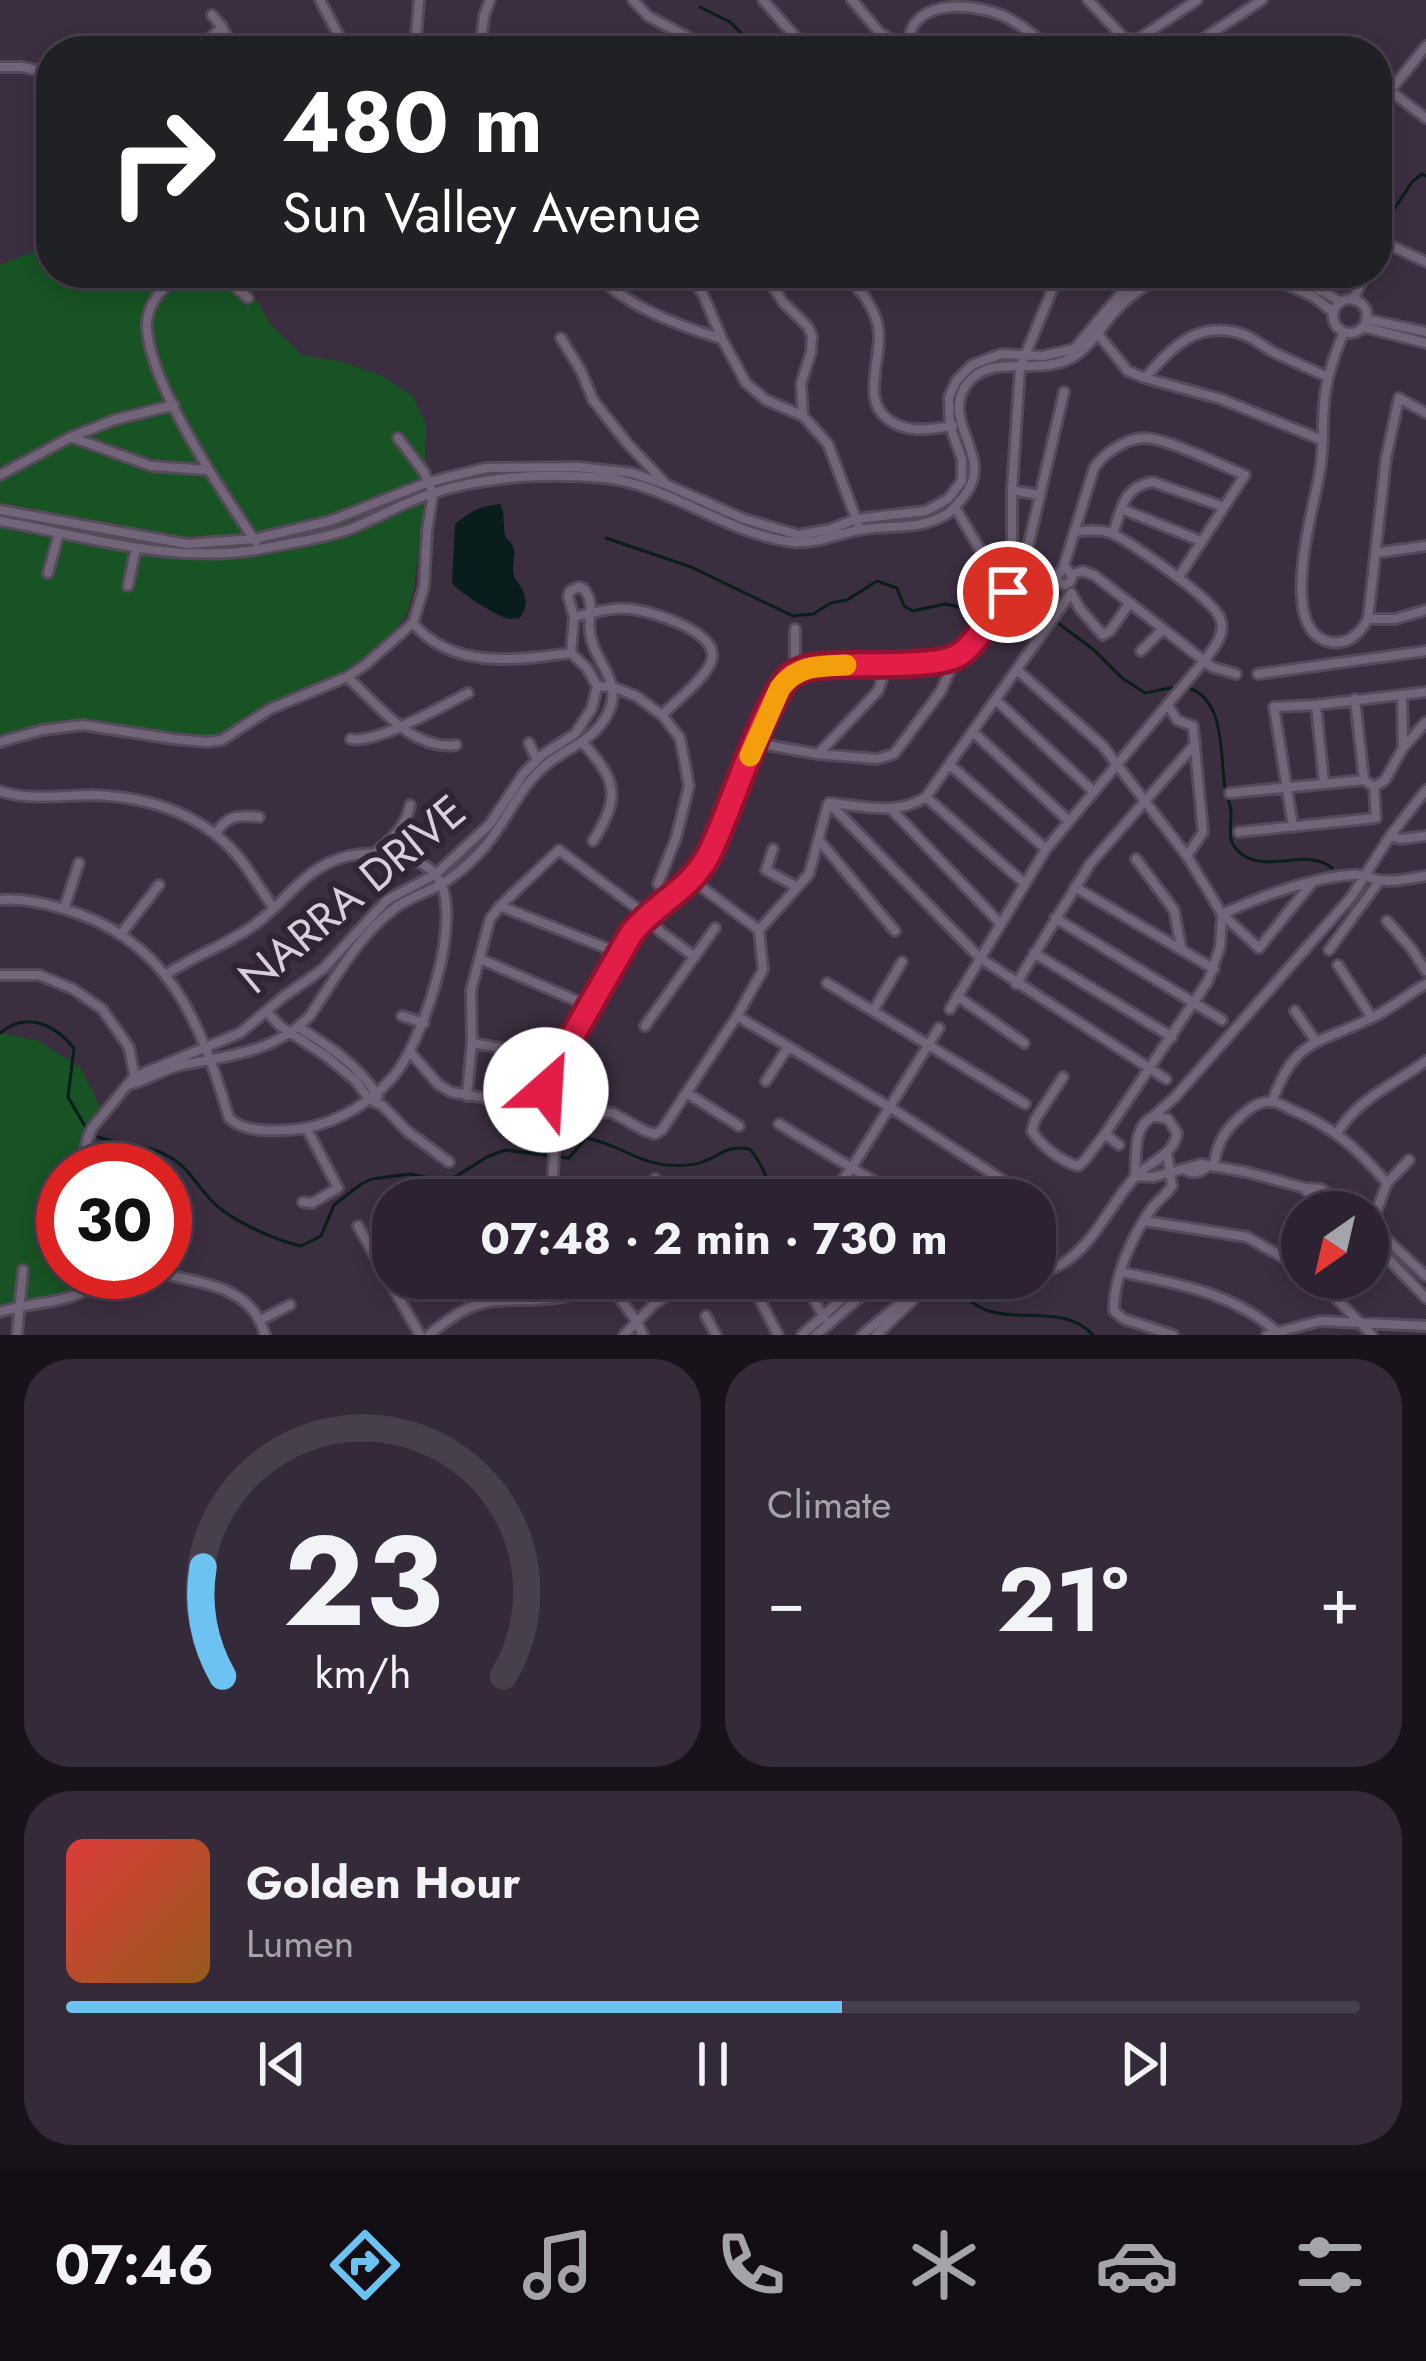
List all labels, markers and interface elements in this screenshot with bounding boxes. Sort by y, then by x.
text: 480 m [282,62,543,184]
icon: right [84,84,240,240]
text: Sun Valley Avenue [282,174,701,252]
pin [957,541,1059,643]
icon: arrive [975,559,1041,625]
street label: NARRA DRIVE [224,779,480,1009]
position arrow [483,1027,609,1153]
speed limit sign: 30 [36,1143,192,1299]
north arrow [1281,1191,1389,1299]
map controls [1281,1191,1389,1299]
text: 07:48 · 2 min · 730 m [480,1206,948,1271]
text: Climate [767,1476,891,1533]
text: 23 [283,1491,442,1672]
text: 21° [997,1535,1128,1665]
text: − [767,1553,806,1649]
text: + [1319,1553,1360,1649]
text: km/h [314,1642,411,1704]
text: Golden Hour [246,1850,521,1915]
text: Lumen [246,1915,354,1972]
icon: previous [249,2031,315,2097]
icon: pause [680,2031,746,2097]
icon: next [1111,2031,1177,2097]
icon: directions [323,2223,407,2307]
icon: music [516,2223,600,2307]
icon: phone [709,2223,793,2307]
icon: climate [902,2223,986,2307]
icon: car [1095,2223,1179,2307]
icon: filters [1288,2223,1372,2307]
text: 07:46 [54,2226,214,2304]

